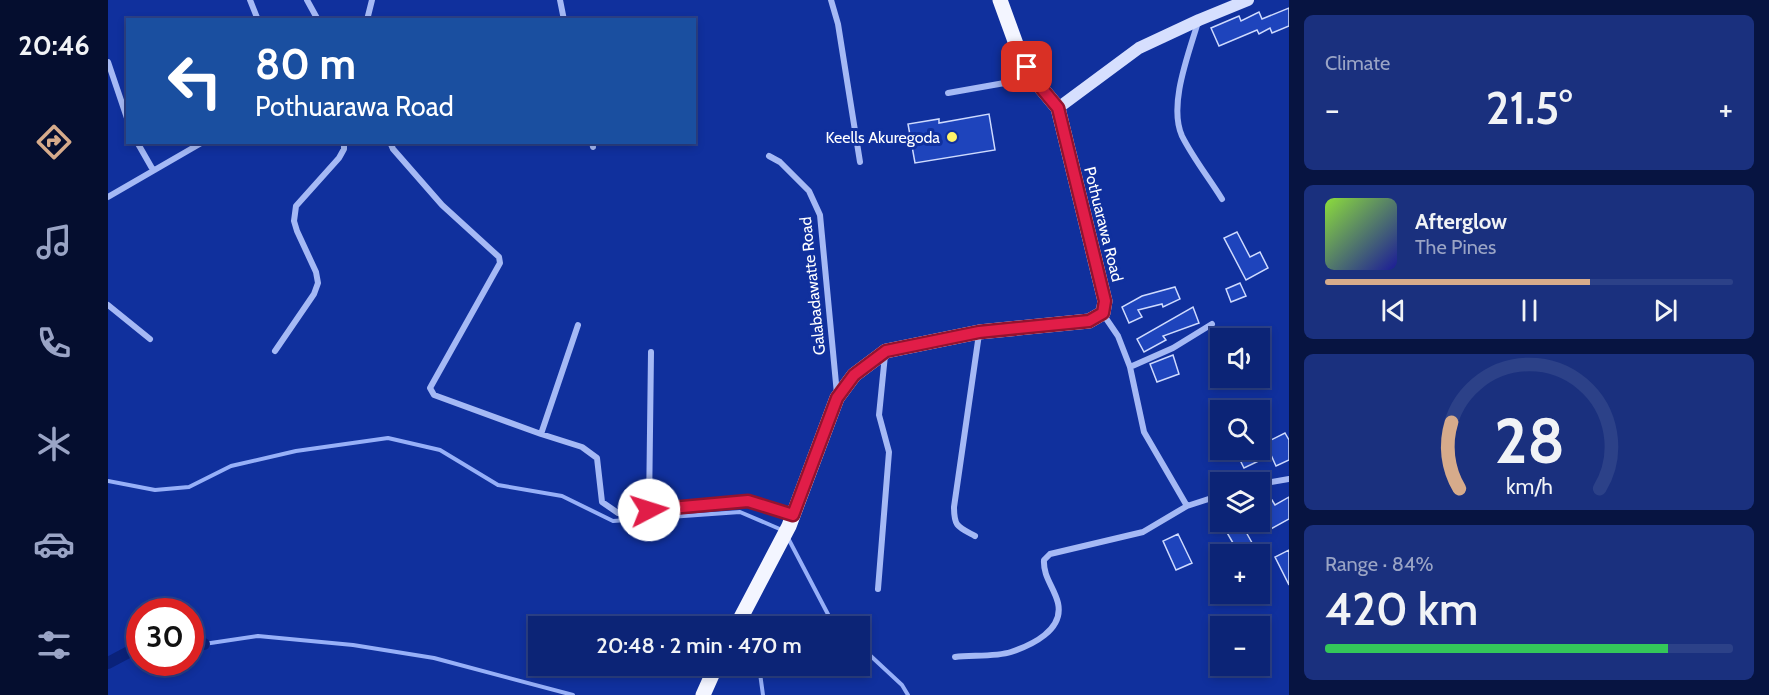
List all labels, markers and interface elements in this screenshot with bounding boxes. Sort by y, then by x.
text: 20:46 [18,29,90,62]
text: 80 m [255,38,356,90]
pin [1001,41,1052,92]
icon: left [156,42,234,120]
icon: arrive [1010,50,1043,83]
text: Climate [1325,51,1390,75]
text: 21.5° [1486,81,1572,135]
text: − [1325,89,1340,129]
text: + [1718,89,1733,129]
text: Pothuarawa Road [255,90,454,123]
icon: directions [33,121,75,163]
place label: Keells Akuregoda [826,128,940,147]
marker: Keells Akuregoda [945,130,959,144]
street label: Pothuarawa Road [1080,165,1127,284]
text: Afterglow [1415,208,1507,235]
street label: Galabadawatte Road [796,216,829,356]
icon: music [33,221,75,263]
text: The Pines [1415,235,1496,259]
icon: previous [1377,294,1410,327]
icon: pause [1513,294,1546,327]
icon: next [1649,294,1682,327]
icon: phone [33,322,75,364]
map controls [1210,328,1270,676]
button: sound [1210,328,1270,388]
button: search [1210,400,1270,460]
text: 28 [1494,404,1564,480]
icon: climate [33,423,75,465]
button: layers [1210,472,1270,532]
text: km/h [1506,474,1552,500]
position arrow [617,478,681,542]
icon: car [33,523,75,565]
button: + [1210,544,1270,604]
text: Range · 84% [1325,552,1433,576]
text: 420 km [1325,582,1478,636]
speed limit sign: 30 [126,598,204,676]
button: − [1210,616,1270,676]
icon: filters [33,624,75,666]
text: 20:48 · 2 min · 470 m [596,632,802,659]

